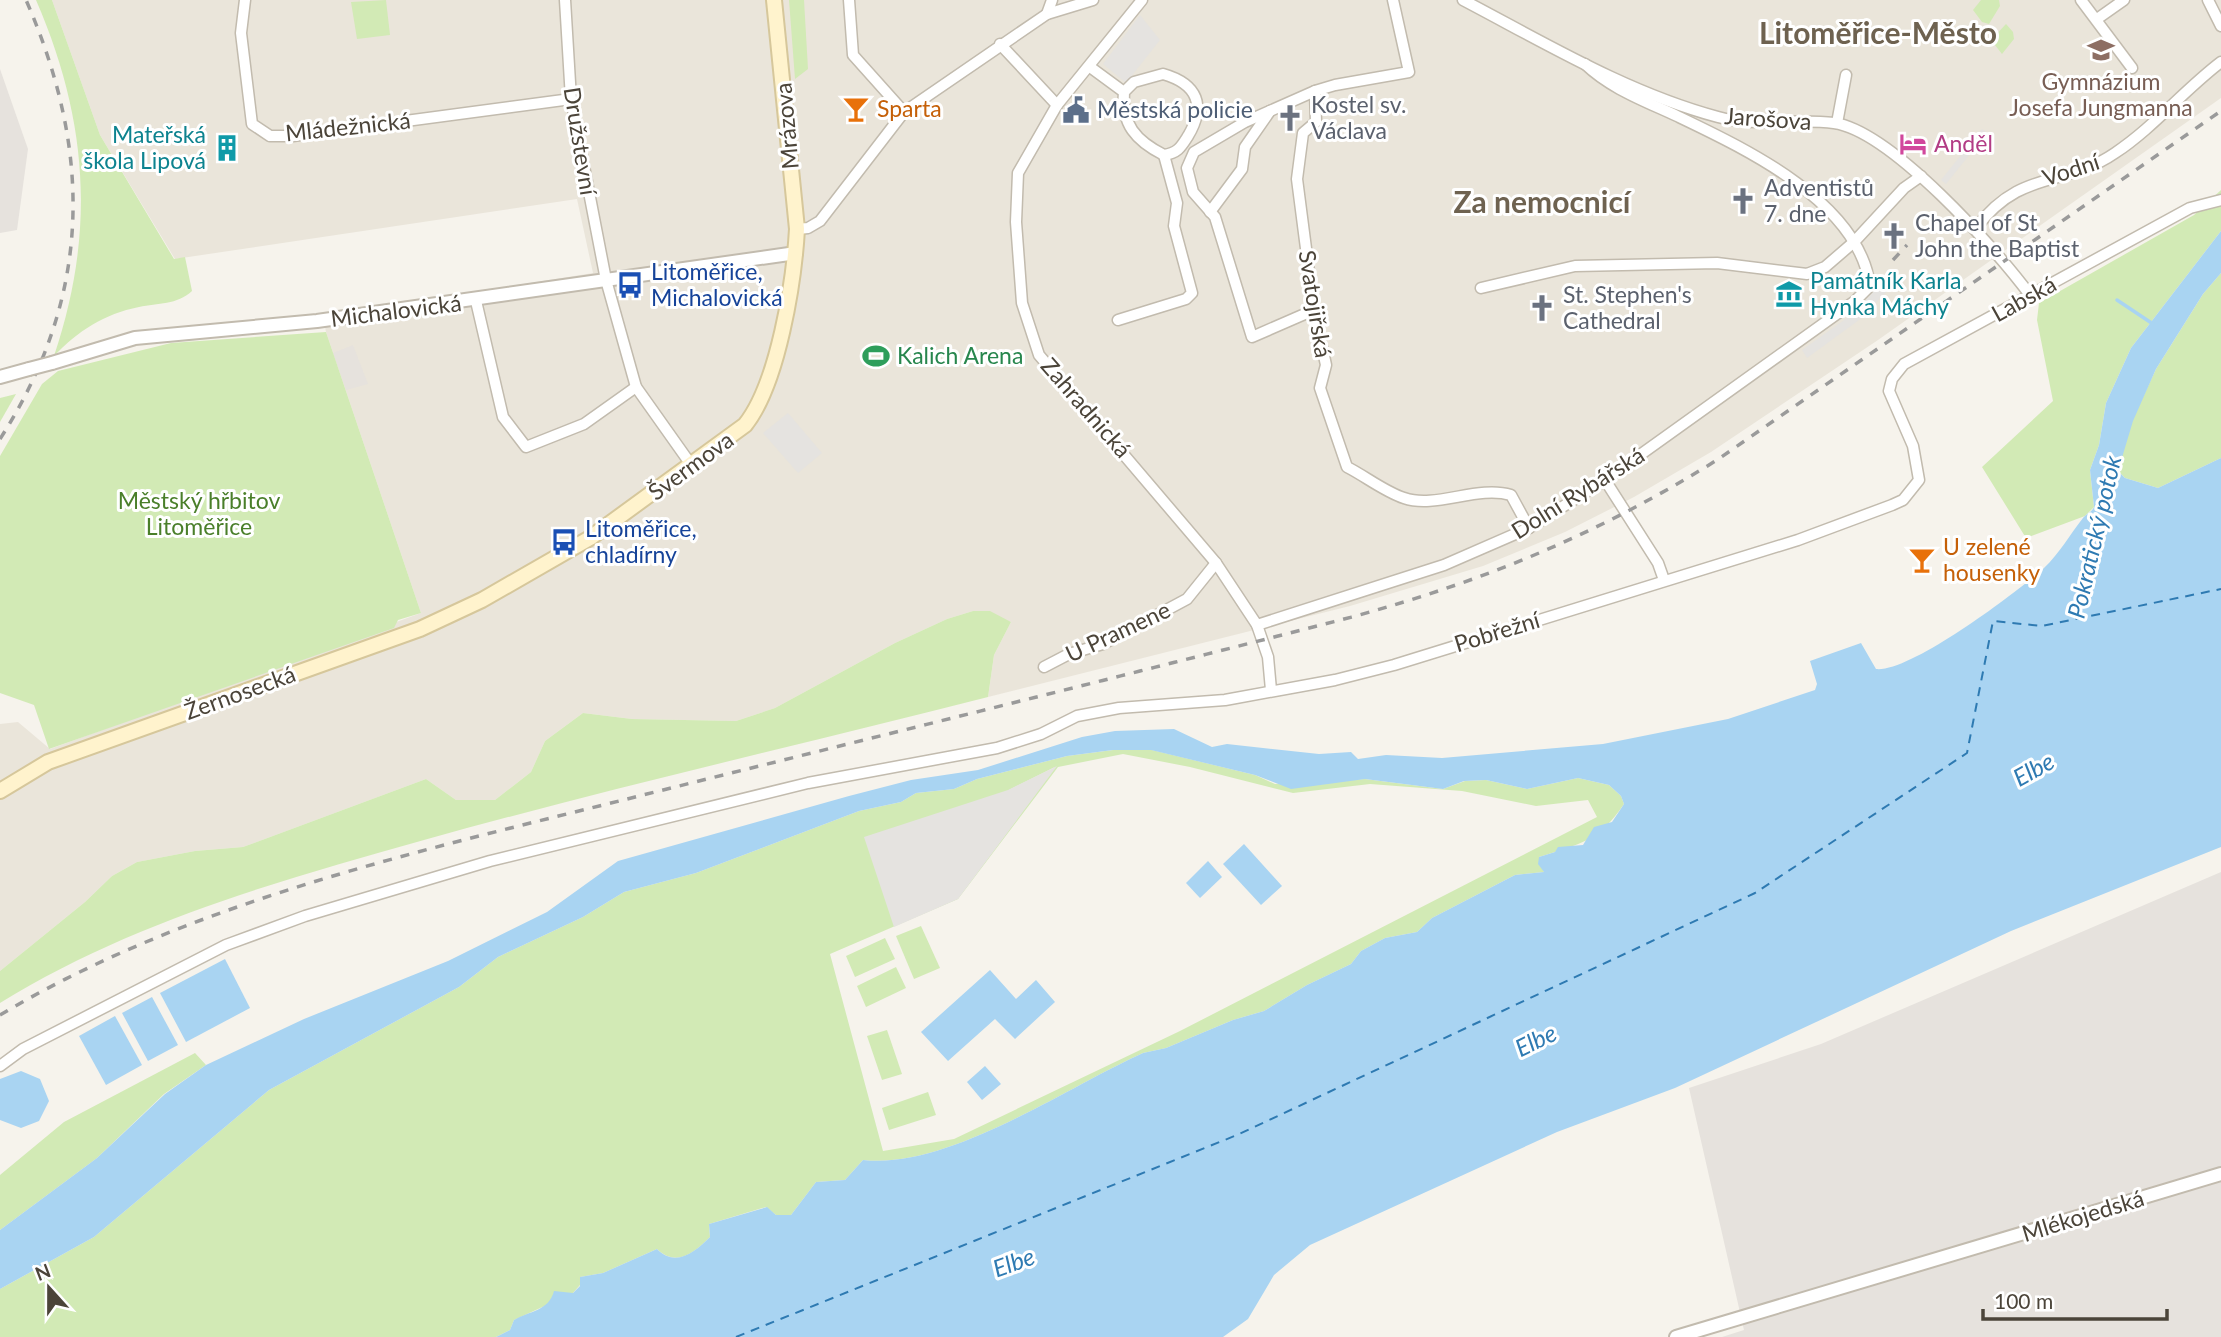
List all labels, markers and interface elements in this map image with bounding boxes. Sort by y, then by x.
district label: Litoměřice-Město [1759,14,1997,50]
school or university icon: Gymnázium Josefa Jungmanna [2086,35,2116,65]
place label: Gymnázium Josefa Jungmanna [2009,67,2193,121]
street label: Mrázova [768,82,804,171]
street label: Družstevní [559,85,604,198]
place label: Kostel sv. Václava [1311,90,1406,144]
bar icon: Sparta [841,94,871,124]
place label: Sparta [877,94,942,122]
public building icon: Městská policie [1061,95,1091,125]
place label: Městská policie [1097,95,1253,123]
street label: Jarošova [1724,101,1813,135]
church icon: Kostel sv. Václava [1275,103,1305,133]
street label: Mládežnická [284,106,412,147]
place label: Mateřská škola Lipová [83,120,206,174]
hotel icon: Anděl [1898,129,1928,159]
place label: Anděl [1934,129,1993,157]
building icon: Mateřská škola Lipová [212,133,242,163]
street label: Vodní [2039,146,2104,191]
place label: Adventistů 7. dne [1764,173,1874,227]
district label: Za nemocnicí [1453,183,1633,219]
church icon: Adventistů 7. dne [1728,186,1758,216]
place label: Chapel of St John the Baptist [1915,208,2080,262]
church icon: Chapel of St John the Baptist [1879,221,1909,251]
street label: Svatojiřská [1294,248,1338,360]
place label: Litoměřice, Michalovická [651,257,783,311]
place label: Památník Karla Hynka Máchy [1810,266,1961,320]
street label: Labská [1986,269,2061,327]
bus stop icon: Litoměřice, Michalovická [615,270,645,300]
museum icon: Památník Karla Hynka Máchy [1774,279,1804,309]
place label: St. Stephen's Cathedral [1563,280,1692,334]
street label: Michalovická [329,288,463,332]
church icon: St. Stephen's Cathedral [1527,293,1557,323]
sports icon: Kalich Arena [861,341,891,371]
place label: Kalich Arena [897,341,1023,369]
street label: Zahradnická [1036,352,1138,463]
street label: Švermova [642,425,739,506]
street label: Dolní Rybářská [1506,440,1649,544]
water label: Pokratický potok [2061,452,2126,621]
park label: Městský hřbitov Litoměřice [118,486,280,540]
place label: Litoměřice, chladírny [585,514,697,568]
bus stop icon: Litoměřice, chladírny [549,527,579,557]
place label: U zelené housenky [1943,532,2040,586]
bar icon: U zelené housenky [1907,545,1937,575]
street label: U Pramene [1061,595,1174,667]
street label: Pobřežní [1451,604,1544,657]
street label: Žernosecká [180,659,299,725]
water label: Elbe [2008,746,2059,792]
water label: Elbe [1510,1017,1561,1062]
street label: Mlékojedská [2018,1183,2147,1247]
water label: Elbe [989,1241,1038,1282]
north arrow [14,1253,84,1323]
text: N [32,1258,54,1285]
scale bar [1983,1278,2167,1322]
text: 100 m [1994,1288,2053,1313]

